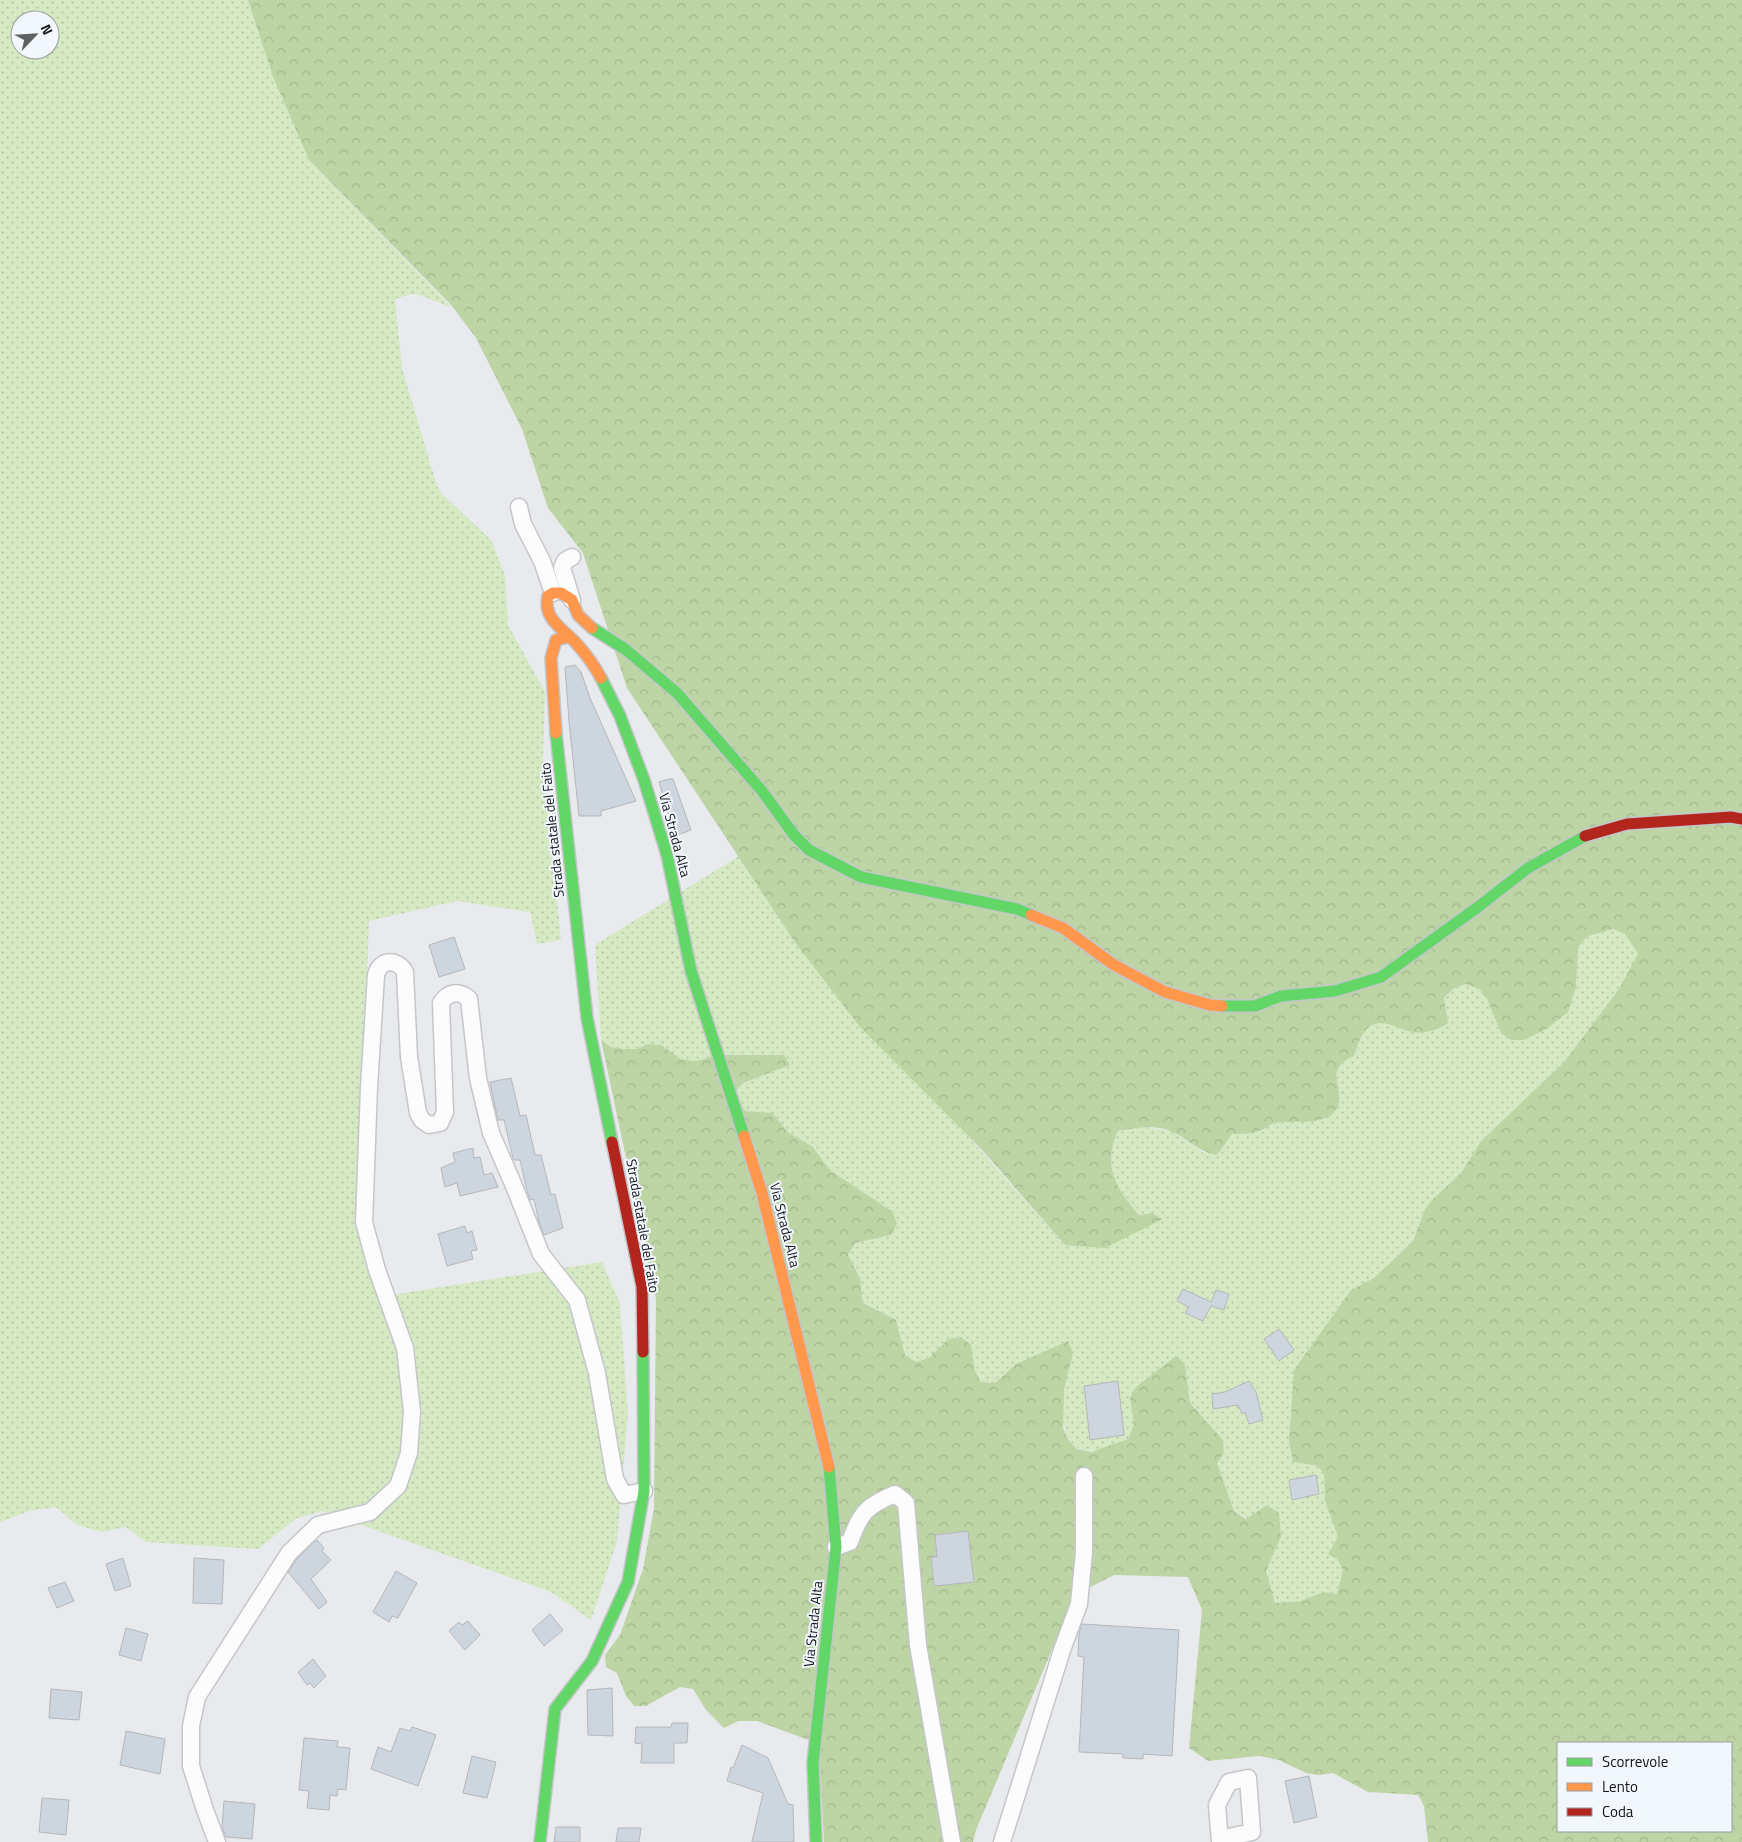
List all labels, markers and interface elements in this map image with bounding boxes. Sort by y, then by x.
north arrow [10,10,60,60]
text: N [36,20,59,38]
street label: Strada statale del Faito [534,762,569,899]
street label: Via Strada Alta [654,790,697,879]
street label: Strada statale del Faito [621,1157,666,1294]
street label: Via Strada Alta [765,1180,806,1269]
street label: Via Strada Alta [798,1580,827,1668]
legend [1557,1742,1732,1832]
text: Scorrevole [1602,1750,1668,1773]
text: Lento [1602,1775,1638,1798]
text: Coda [1602,1800,1634,1823]

